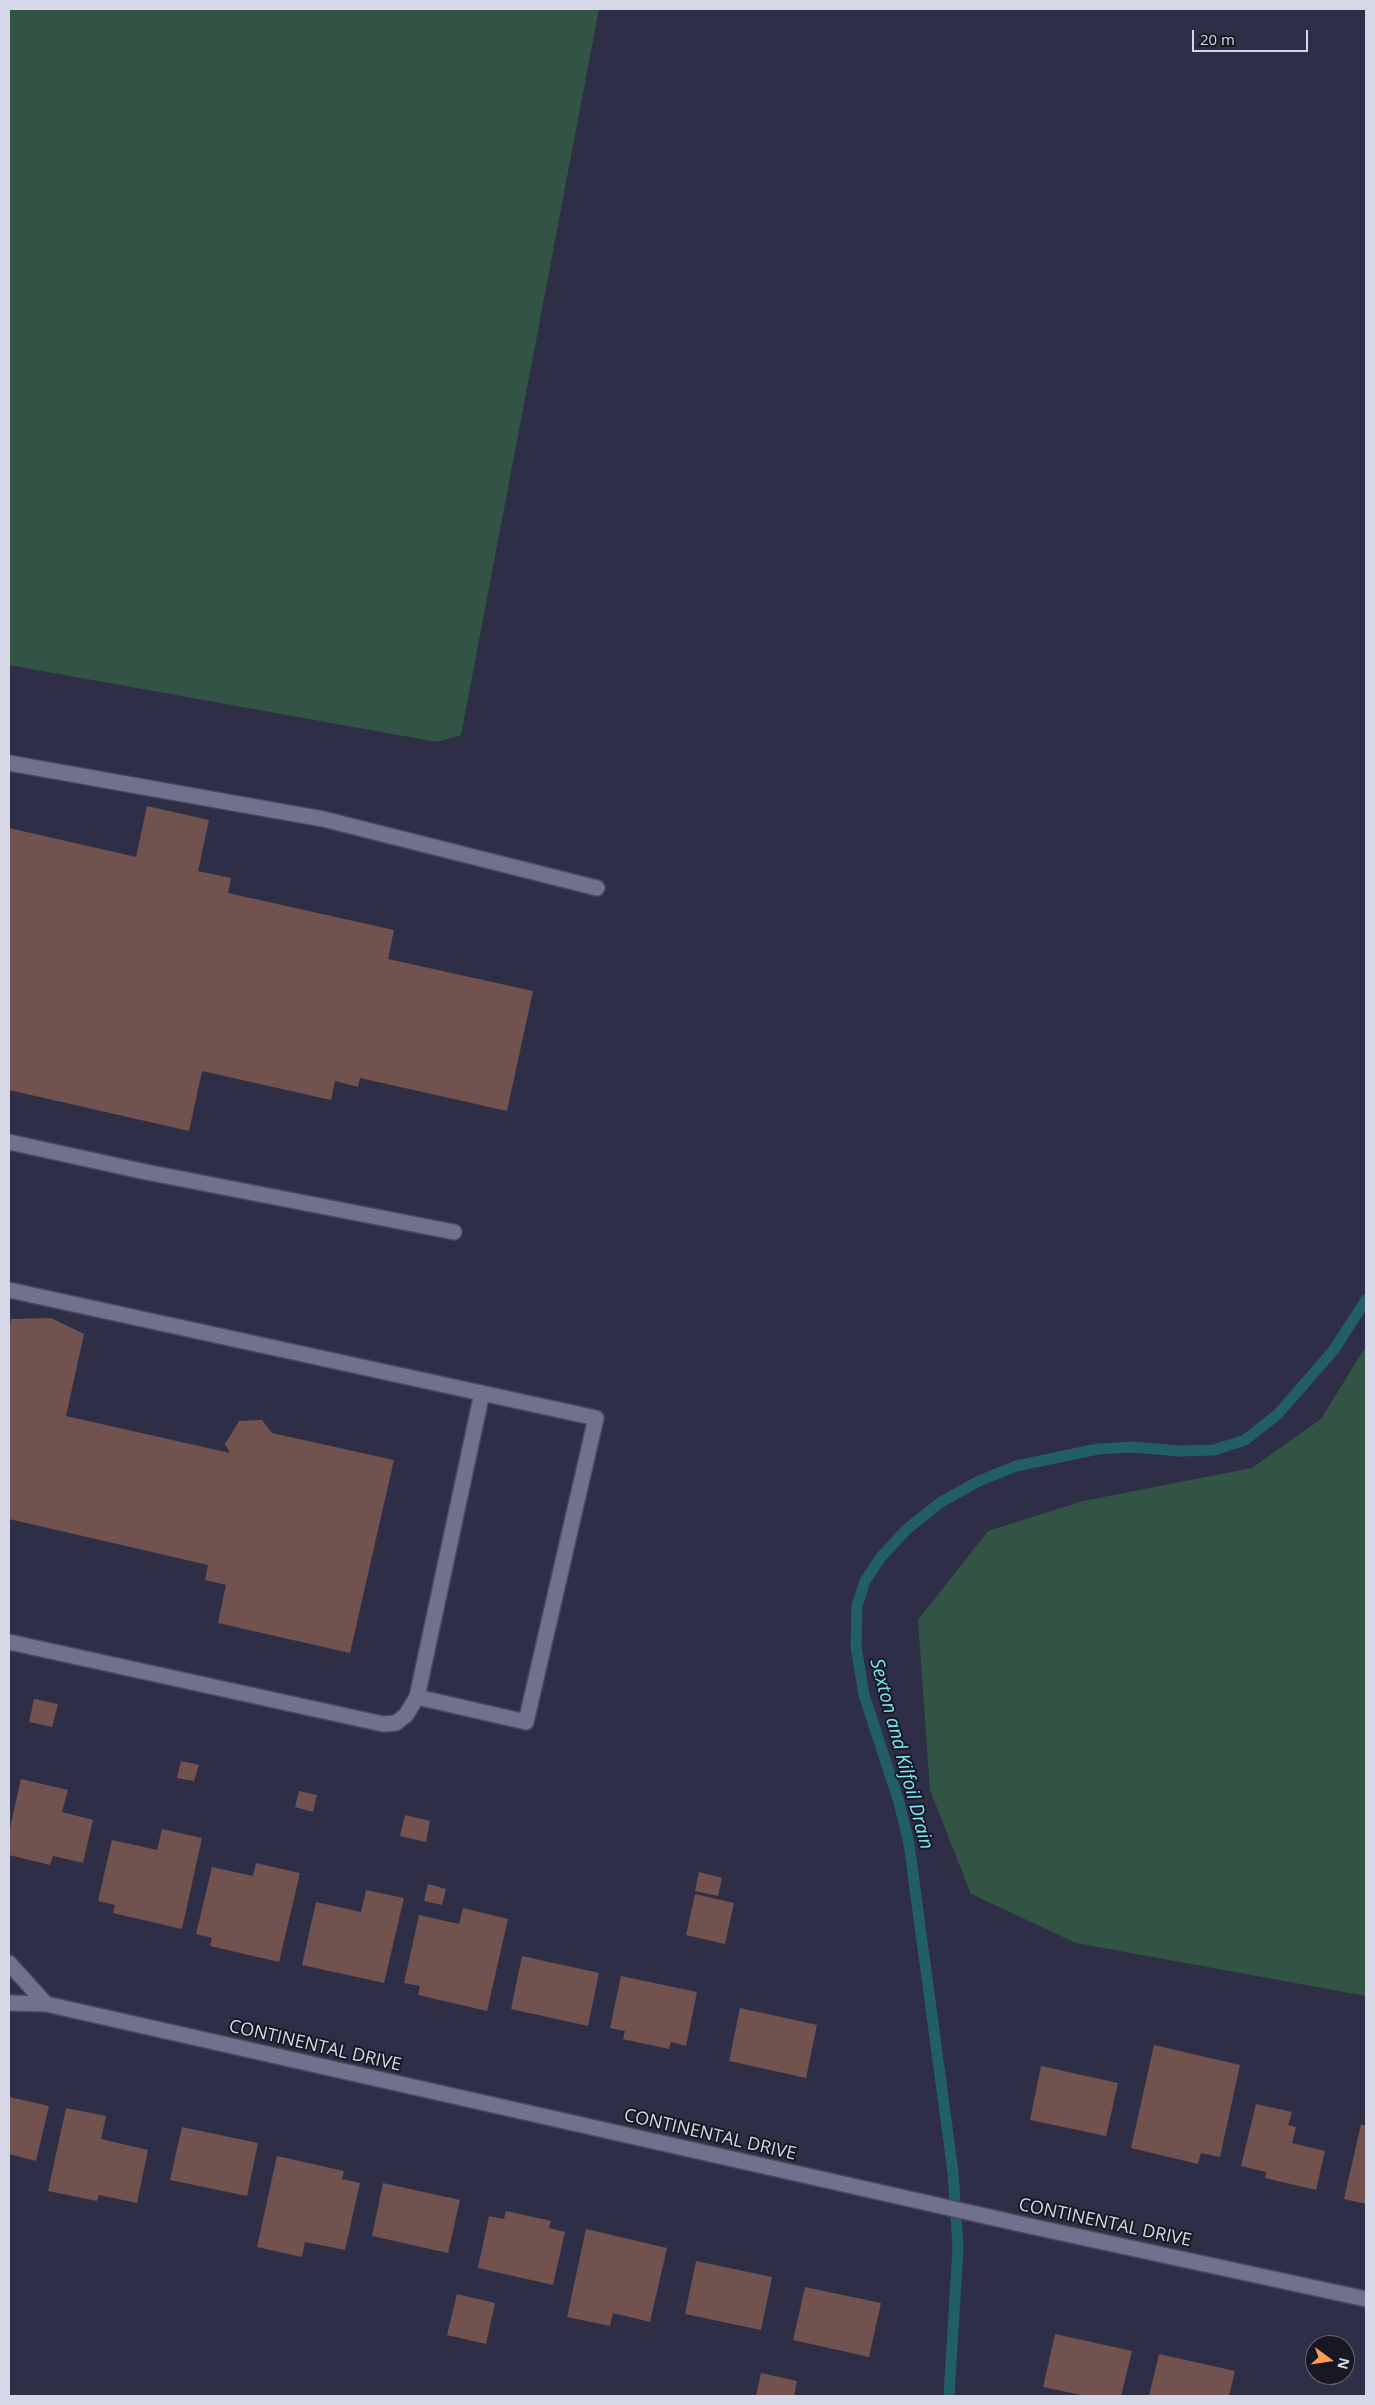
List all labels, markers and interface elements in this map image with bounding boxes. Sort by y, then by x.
scale bar [1195,20,1311,52]
text: 20 m [1200,29,1235,49]
water label: Sexton and Kilfoil Drain [865,1656,937,1852]
street label: CONTINENTAL DRIVE [227,2016,403,2076]
street label: CONTINENTAL DRIVE [622,2105,798,2165]
street label: CONTINENTAL DRIVE [1017,2194,1193,2252]
north arrow [1305,2335,1355,2385]
text: N [1333,2356,1355,2371]

